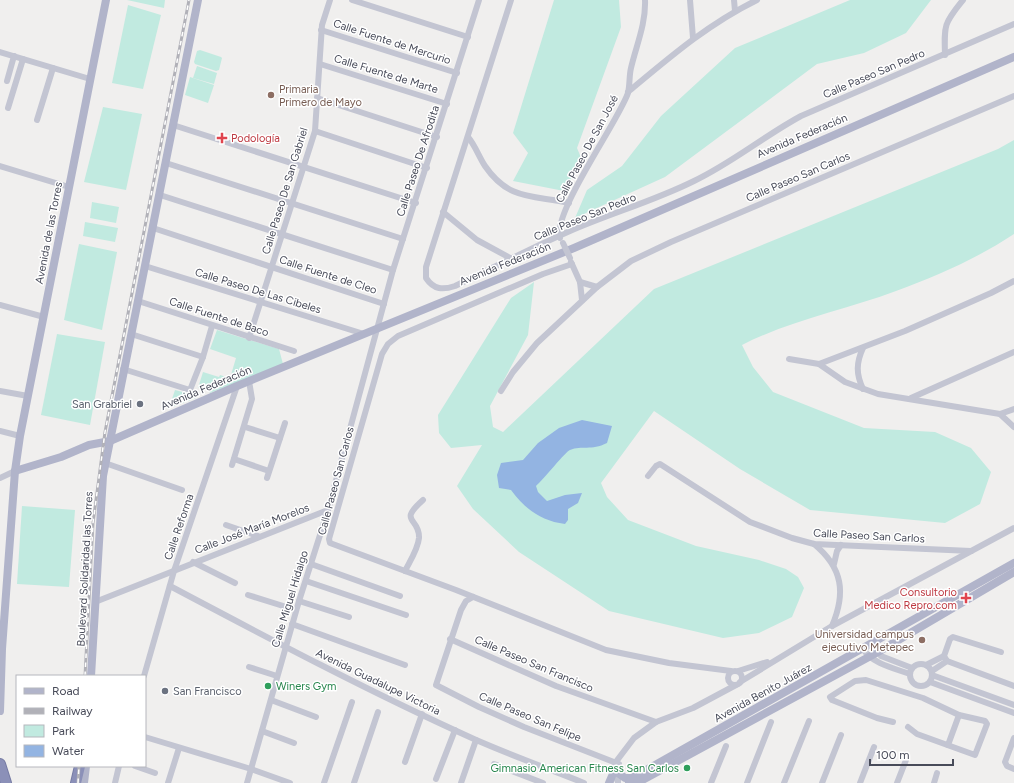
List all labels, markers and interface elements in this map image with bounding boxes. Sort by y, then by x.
street label: Calle Fuente de Mercurio [331,17,453,67]
street label: Calle Paseo San Pedro [821,47,927,101]
street label: Calle Fuente de Marte [332,52,440,96]
place label: Primaria Primero de Mayo [279,83,362,109]
marker: Primaria Primero de Mayo [266,90,276,100]
street label: Calle Paseo De San José [553,93,621,205]
street label: Calle Paseo De Afrodita [394,104,442,218]
street label: Avenida Federación [755,111,849,161]
street label: Calle Paseo De San Gabriel [260,126,310,256]
marker: Podología [216,132,228,144]
place label: Podología [231,132,280,145]
street label: Calle Paseo San Carlos [744,149,852,205]
street label: Avenida de las Torres [33,181,65,285]
street label: Calle Paseo San Pedro [532,191,638,243]
street label: Avenida Federación [458,240,552,288]
street label: Calle Fuente de Cleo [277,253,379,297]
street label: Calle Paseo De Las Cibeles [193,266,323,316]
street label: Calle Fuente de Baco [168,295,270,339]
street label: Avenida Federación [159,363,253,413]
place label: San Grabriel [72,398,132,411]
marker: San Grabriel [135,399,145,409]
street label: Calle Paseo San Carlos [315,425,357,537]
street label: Boulevard Solidaridad las Torres [74,491,96,647]
street label: Calle Reforma [162,492,196,562]
street label: Calle José María Morelos [193,501,311,557]
street label: Calle Paseo San Carlos [813,527,925,545]
street label: Calle Miguel Hidalgo [269,549,311,649]
place label: Consultorio Medico Repro.com [864,586,957,612]
marker: Consultorio Medico Repro.com [960,592,972,604]
place label: Universidad campus ejecutivo Metepec [815,628,914,654]
street label: Calle Paseo San Francisco [473,633,595,695]
marker: Universidad campus ejecutivo Metepec [917,635,927,645]
street label: Avenida Guadalupe Victoria [314,646,442,718]
street label: Avenida Benito Juárez [712,661,814,725]
legend [16,675,146,767]
place label: Winers Gym [276,680,336,693]
marker: Winers Gym [263,681,273,691]
text: Road [52,684,80,698]
place label: San Francisco [173,685,242,698]
marker: San Francisco [160,686,170,696]
street label: Calle Paseo San Felipe [477,690,583,744]
text: Railway [52,704,93,718]
text: Park [52,724,75,738]
scale bar [870,741,953,767]
text: Water [52,744,84,758]
text: 100 m [876,748,910,762]
place label: Gimnasio American Fitness San Carlos [491,762,679,775]
marker: Gimnasio American Fitness San Carlos [682,763,692,773]

